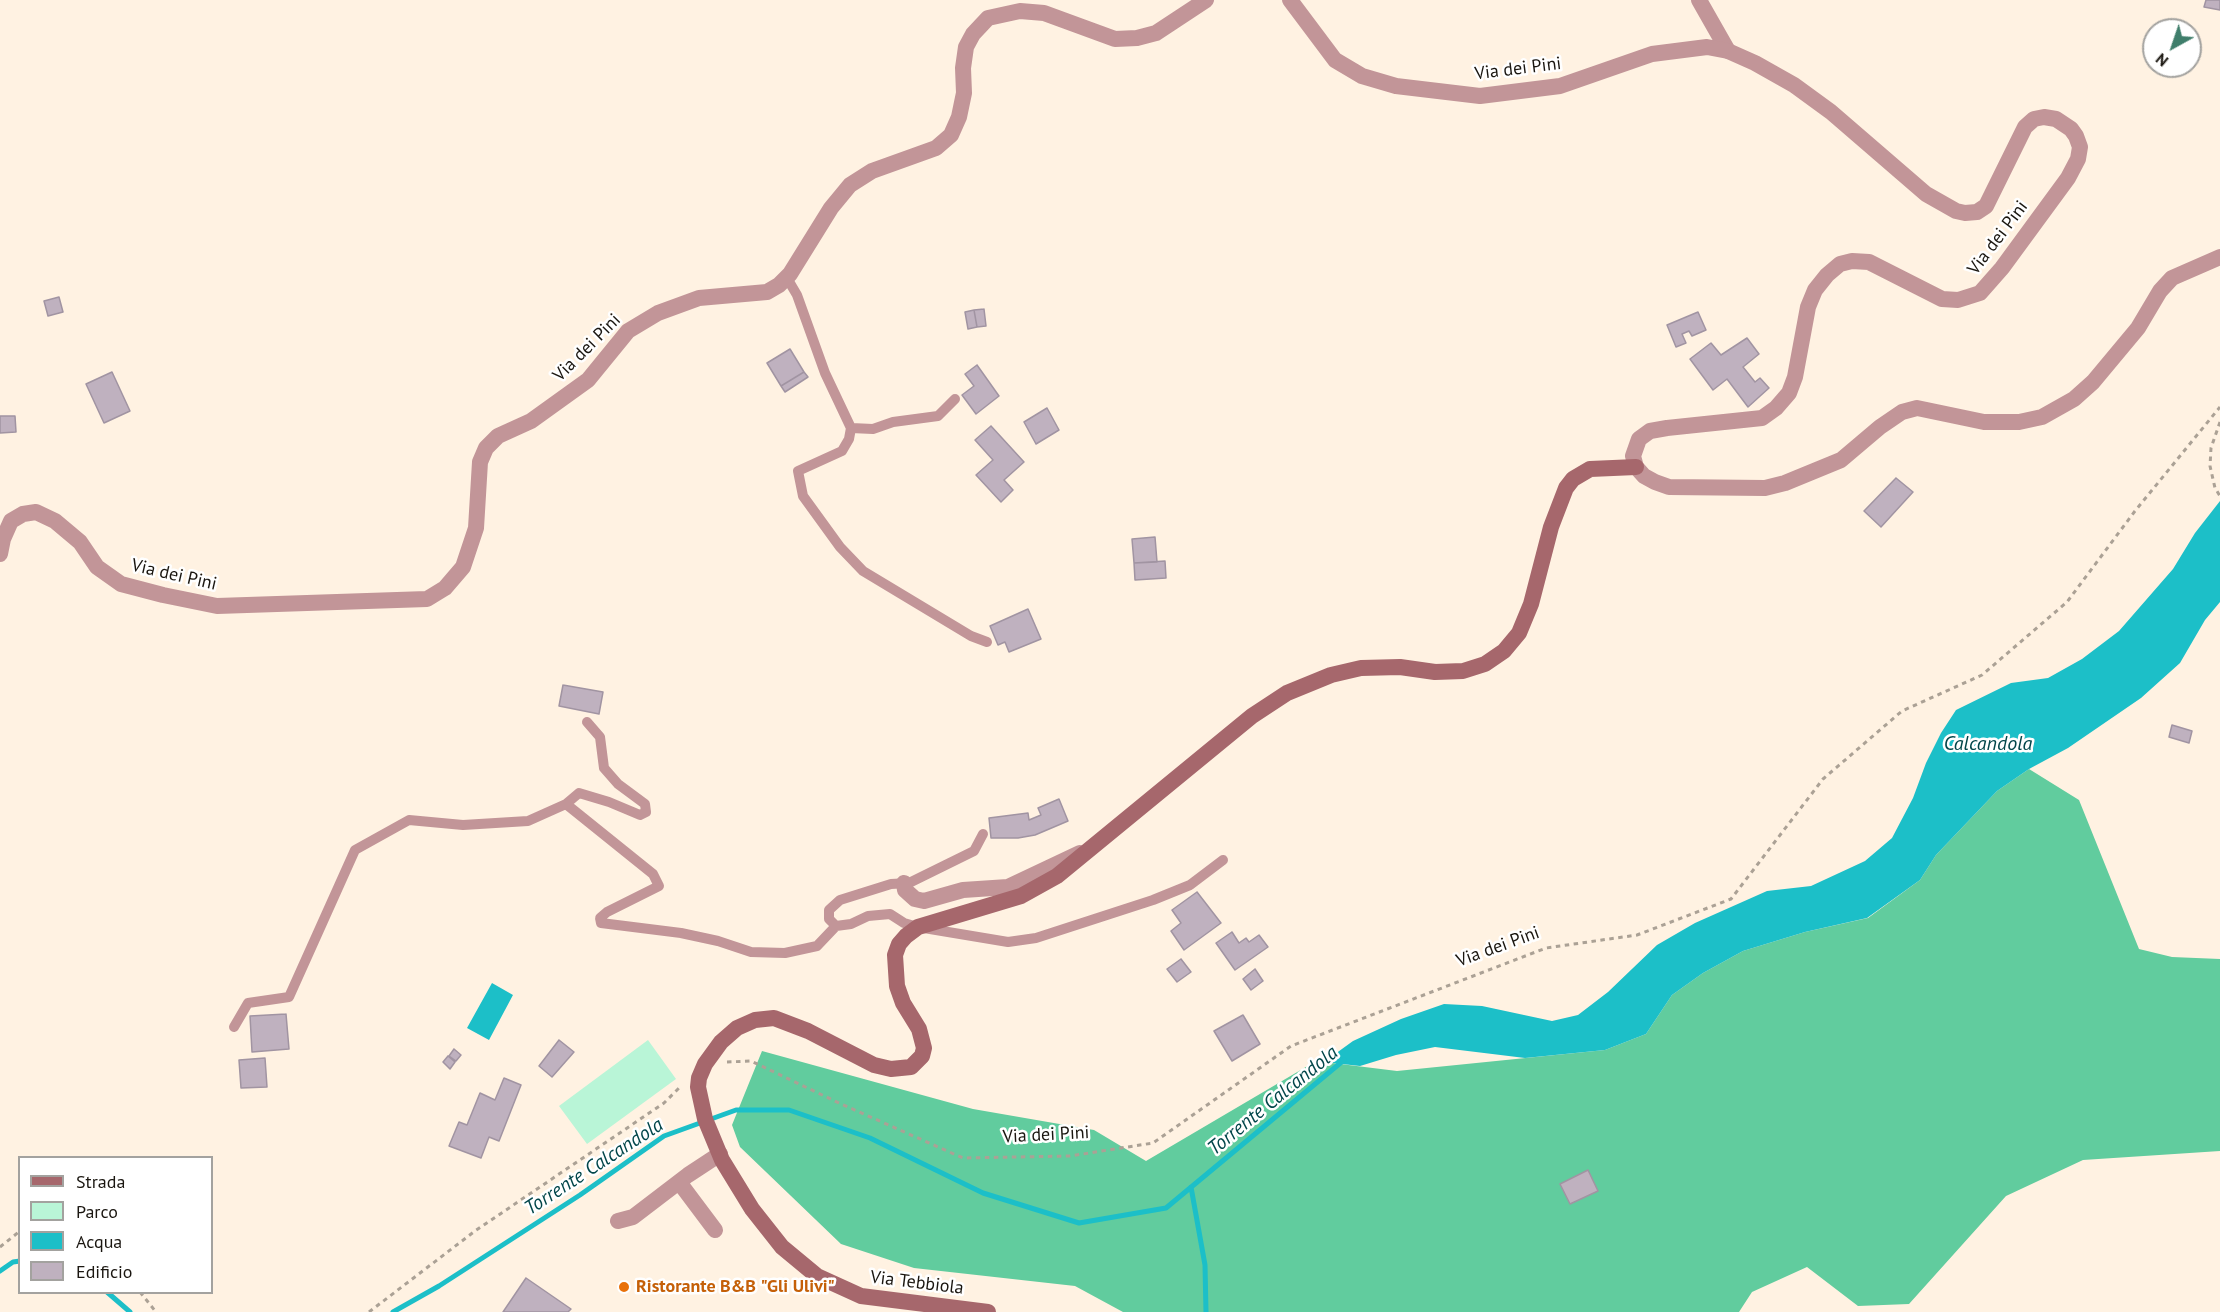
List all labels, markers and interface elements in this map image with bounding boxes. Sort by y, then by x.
north arrow [2142,18,2202,78]
text: N [2151,49,2172,71]
street label: Via dei Pini [1474,53,1562,85]
street label: Via dei Pini [1963,197,2033,279]
street label: Via dei Pini [549,310,625,386]
street label: Via dei Pini [129,555,219,595]
water label: Calcandola [1944,732,2032,756]
street label: Via dei Pini [1454,922,1542,972]
water label: Torrente Calcandola [1203,1041,1343,1161]
water label: Torrente Calcandola [520,1113,668,1221]
street label: Via dei Pini [1002,1122,1090,1148]
legend [18,1156,213,1294]
text: Strada [76,1170,125,1193]
text: Parco [76,1200,118,1223]
text: Acqua [76,1230,122,1253]
text: Edificio [76,1260,132,1283]
street label: Via Tebbiola [869,1267,965,1299]
place label: Ristorante B&B "Gli Ulivi" [636,1276,835,1298]
marker: Ristorante B&B "Gli Ulivi" [617,1280,631,1294]

